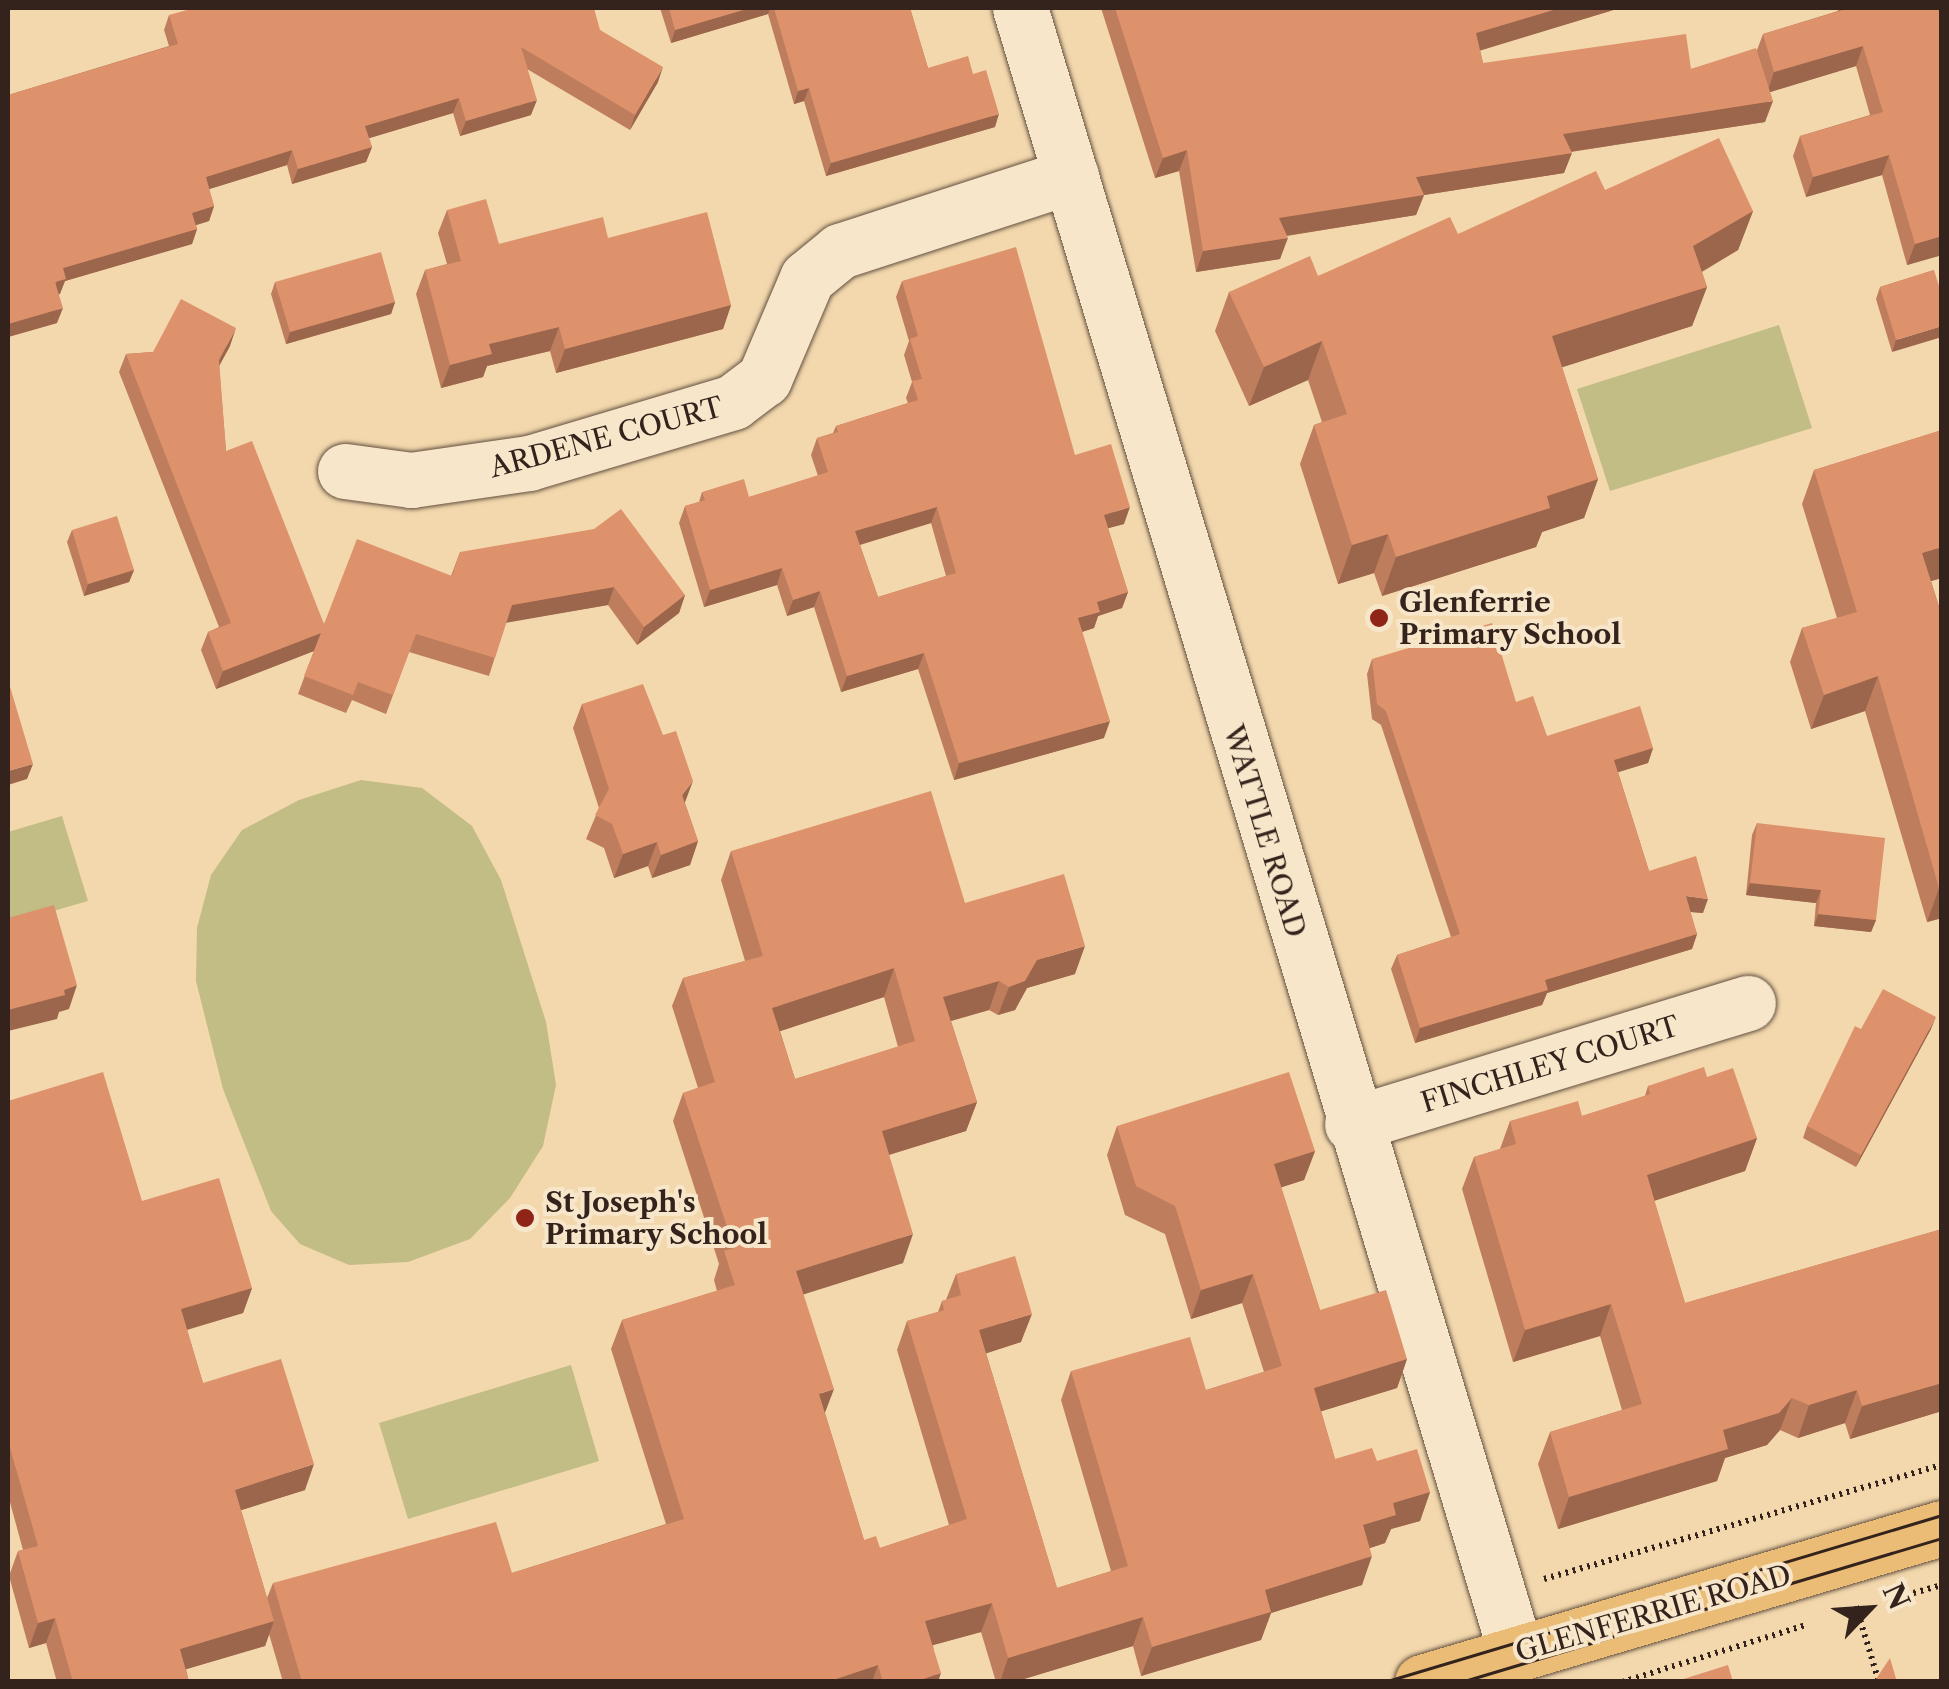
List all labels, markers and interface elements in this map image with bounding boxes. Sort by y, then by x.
street label: ARDENE COURT [486,390,726,484]
place label: Glenferrie Primary School [1399,585,1622,651]
marker: Glenferrie Primary School [1368,607,1390,629]
street label: WATTLE ROAD [1217,721,1313,941]
street label: FINCHLEY COURT [1416,1009,1684,1119]
place label: St Joseph's Primary School [545,1185,768,1251]
marker: St Joseph's Primary School [514,1207,536,1229]
street label: GLENFERRIE ROAD [1511,1558,1795,1668]
north arrow [1819,1559,1919,1659]
text: N [1876,1578,1917,1615]

